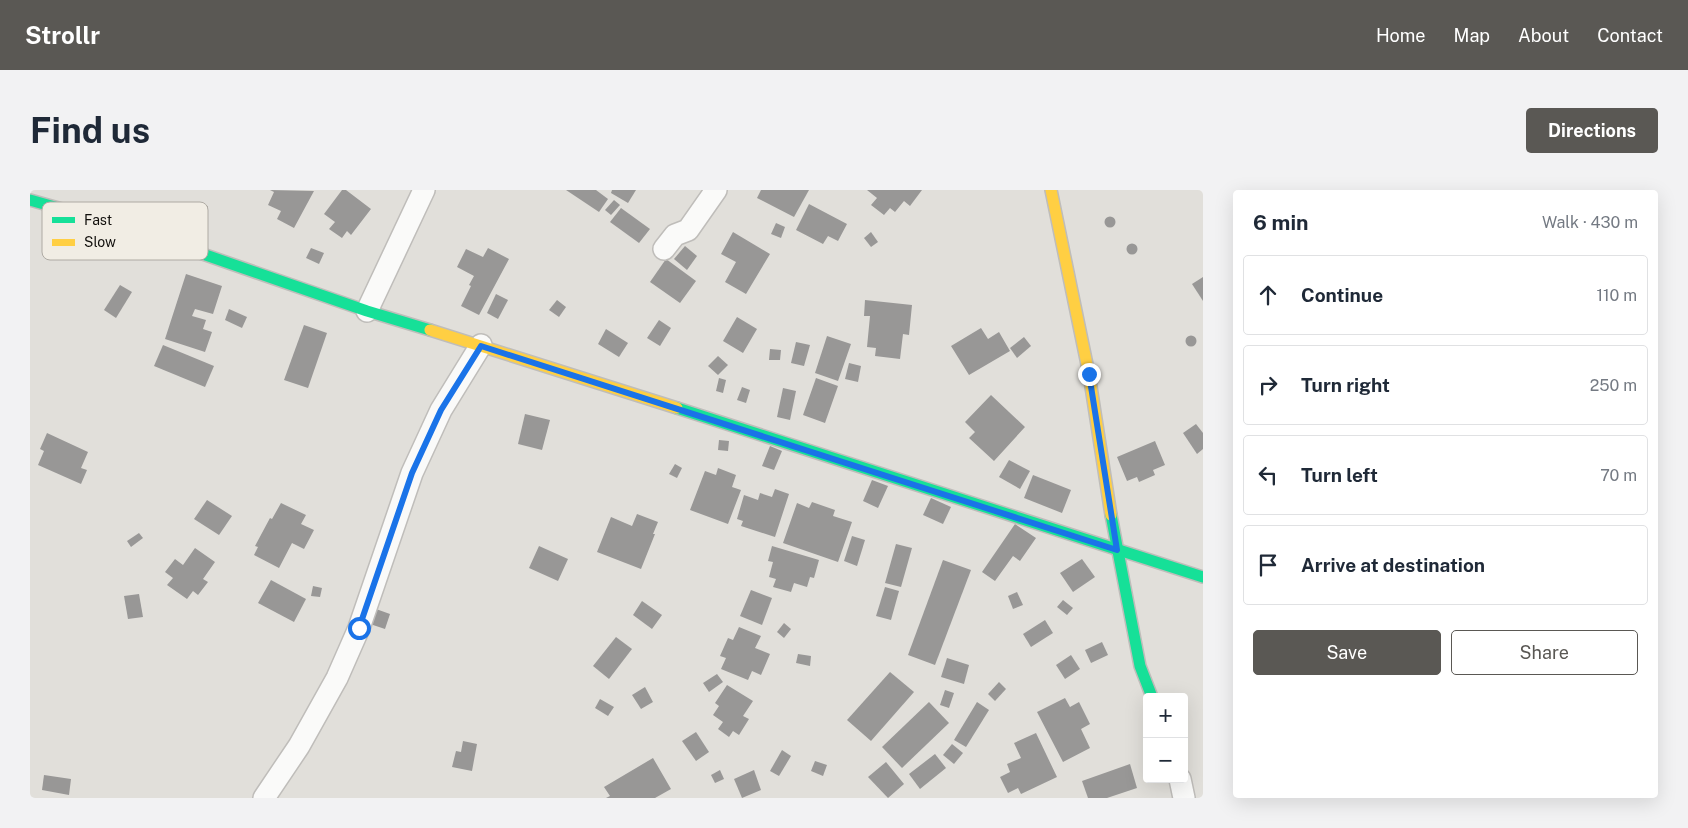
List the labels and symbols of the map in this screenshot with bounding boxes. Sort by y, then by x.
legend [42,202,208,260]
text: Fast [84,212,112,228]
text: Slow [84,234,116,250]
route end [1078,363,1101,386]
route start [348,617,371,640]

